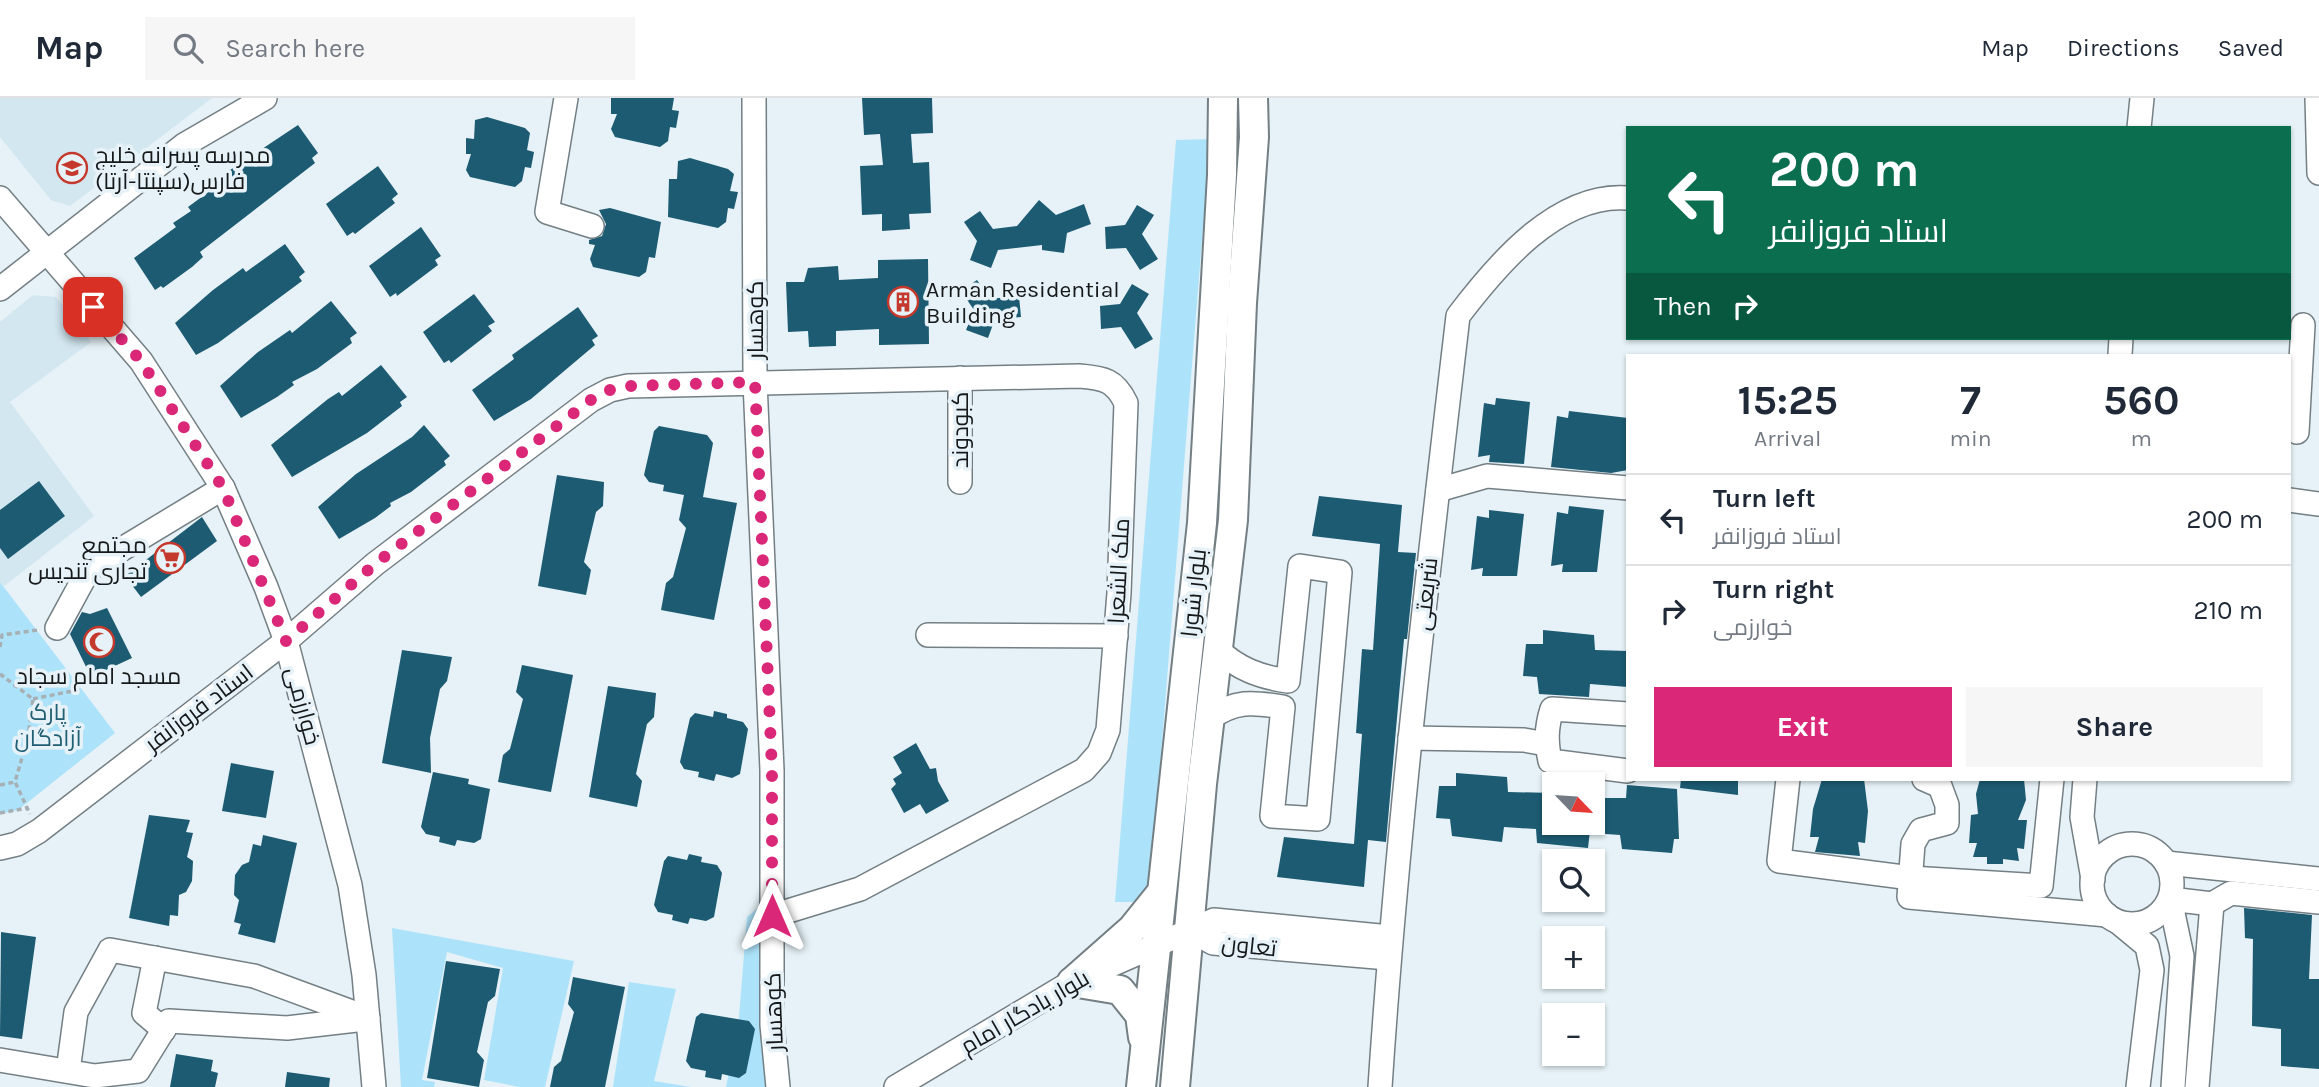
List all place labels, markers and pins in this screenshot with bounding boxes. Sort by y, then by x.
place label: مدرسه پسرانه خلیج فارس(سپنتا-آرتا) [95,142,270,195]
school or university icon: مدرسه پسرانه خلیج فارس(سپنتا-آرتا) [55,151,89,185]
place label: Arman Residential Building [926,276,1120,329]
pin [63,277,123,337]
building icon: Arman Residential Building [886,285,920,319]
place label: مجتمع تجاری تندیس [28,532,147,585]
supermarket icon: مجتمع تجاری تندیس [153,541,187,575]
mosque icon: مسجد امام سجاد [82,625,116,659]
place label: مسجد امام سجاد [17,663,181,692]

